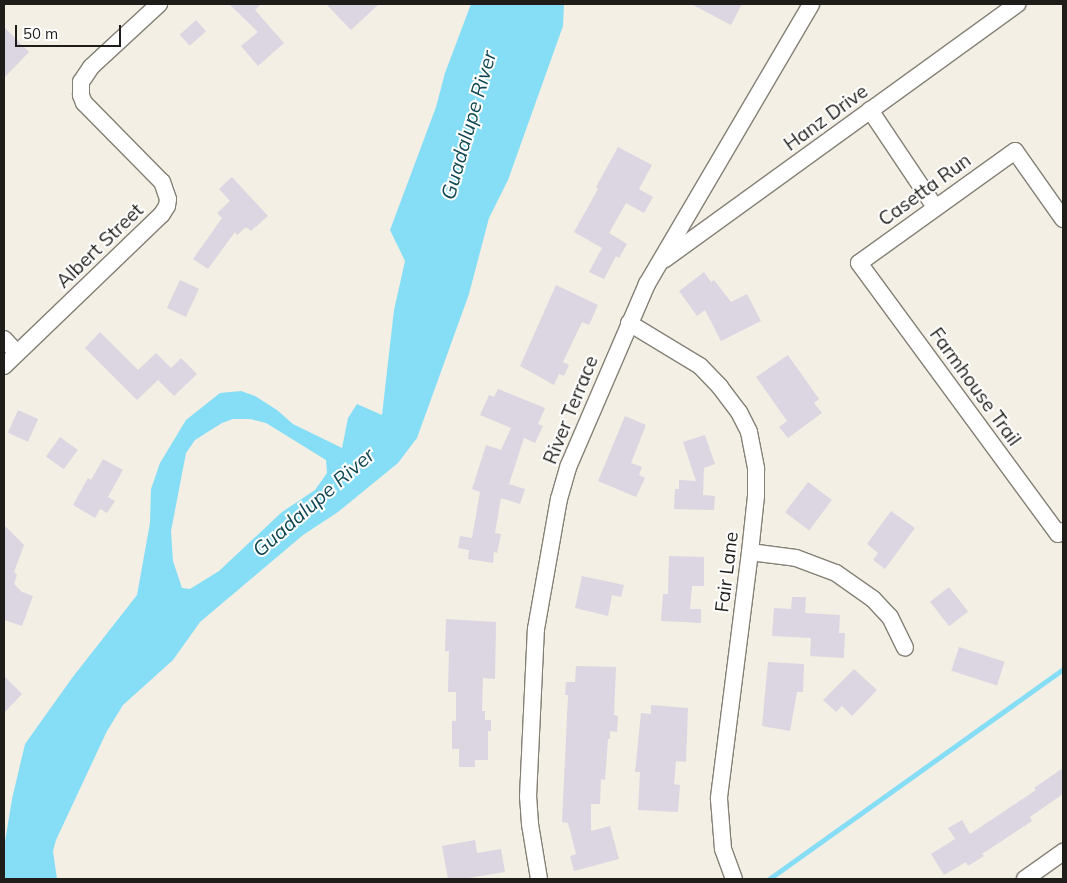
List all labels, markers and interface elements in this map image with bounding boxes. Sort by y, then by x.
scale bar [18,15,124,47]
text: 50 m [23,24,58,43]
water label: Guadalupe River [435,48,501,202]
street label: Hanz Drive [780,80,872,156]
street label: Casetta Run [874,149,976,231]
street label: Albert Street [52,199,148,293]
street label: Farmhouse Trail [925,324,1025,450]
street label: River Terrace [539,352,603,468]
water label: Guadalupe River [247,443,379,561]
street label: Fair Lane [711,530,743,614]

